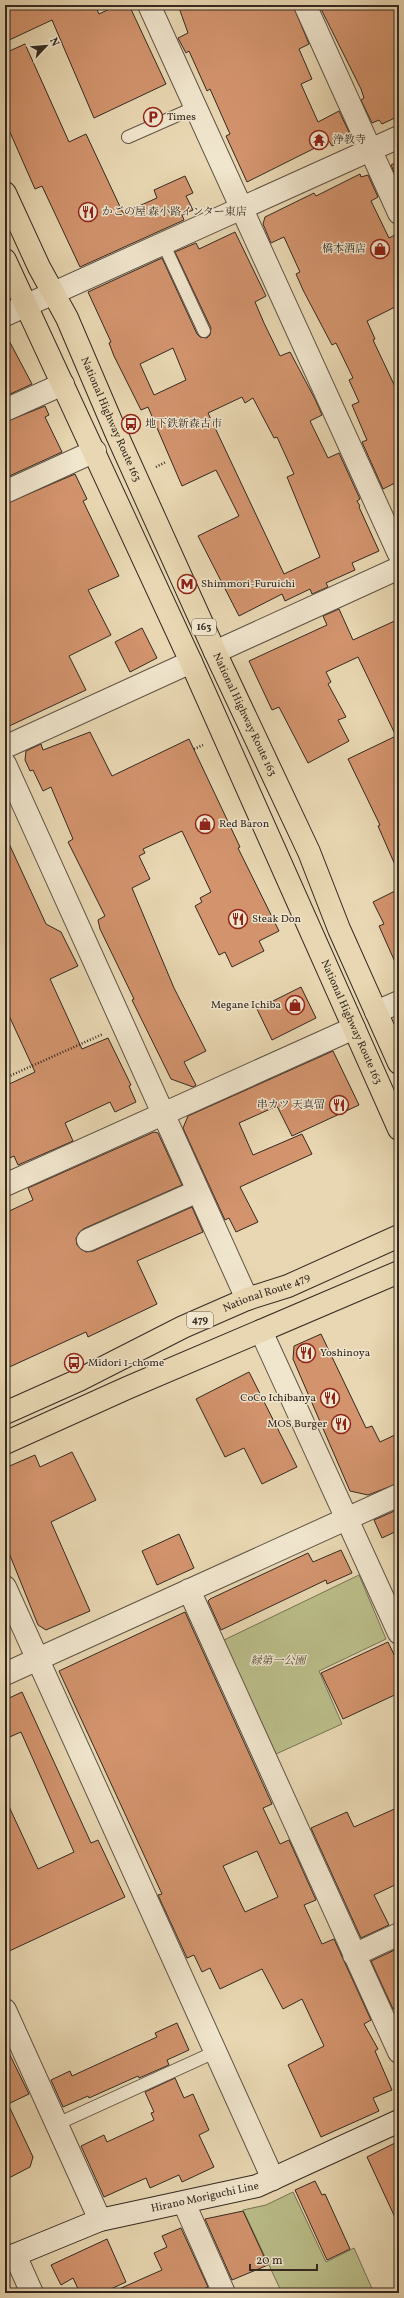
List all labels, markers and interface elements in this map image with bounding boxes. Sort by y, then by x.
north arrow [26,26,66,66]
text: N [45,35,62,49]
parking icon: Times [142,106,164,128]
place label: Times [167,110,196,125]
temple icon: 浄教寺 [308,129,330,151]
place label: 浄教寺 [333,133,366,148]
restaurant icon: かごの屋 森小路インター東店 [77,201,99,223]
place label: かごの屋 森小路インター東店 [102,205,247,220]
shop icon: 橋本酒店 [369,238,391,260]
place label: 橋本酒店 [322,242,366,257]
street label: National Highway Route 163 [77,355,145,485]
bus stop icon: 地下鉄新森古市 [120,413,142,435]
place label: 地下鉄新森古市 [145,417,222,432]
metro station icon: Shimmori-Furuichi [176,573,198,595]
place label: Shimmori-Furuichi [201,577,295,592]
road number: 163 [192,619,216,635]
street label: National Highway Route 163 [209,650,280,779]
shop icon: Red Baron [194,813,216,835]
place label: Red Baron [219,817,270,832]
restaurant icon: Steak Don [227,908,249,930]
place label: Steak Don [252,912,302,927]
street label: National Highway Route 163 [317,957,386,1087]
shop icon: Megane Ichiba [284,994,306,1016]
place label: Megane Ichiba [211,998,282,1013]
restaurant icon: 串カツ 天真留 [328,1094,350,1116]
place label: 串カツ 天真留 [257,1098,325,1113]
street label: National Route 479 [220,1269,313,1316]
road number: 479 [187,1312,213,1328]
restaurant icon: Yoshinoya [295,1342,317,1364]
place label: Yoshinoya [320,1346,371,1361]
bus stop icon: Midori 1-chome [63,1352,85,1374]
place label: Midori 1-chome [88,1356,164,1371]
restaurant icon: CoCo Ichibanya [319,1387,341,1409]
place label: CoCo Ichibanya [240,1391,317,1406]
restaurant icon: MOS Burger [330,1413,352,1435]
place label: MOS Burger [267,1417,327,1432]
park label: 緑第一公園 [251,1654,307,1669]
street label: Hirano Moriguchi Line [150,2178,260,2216]
scale bar [250,2246,317,2272]
text: 20 m [256,2253,283,2269]

